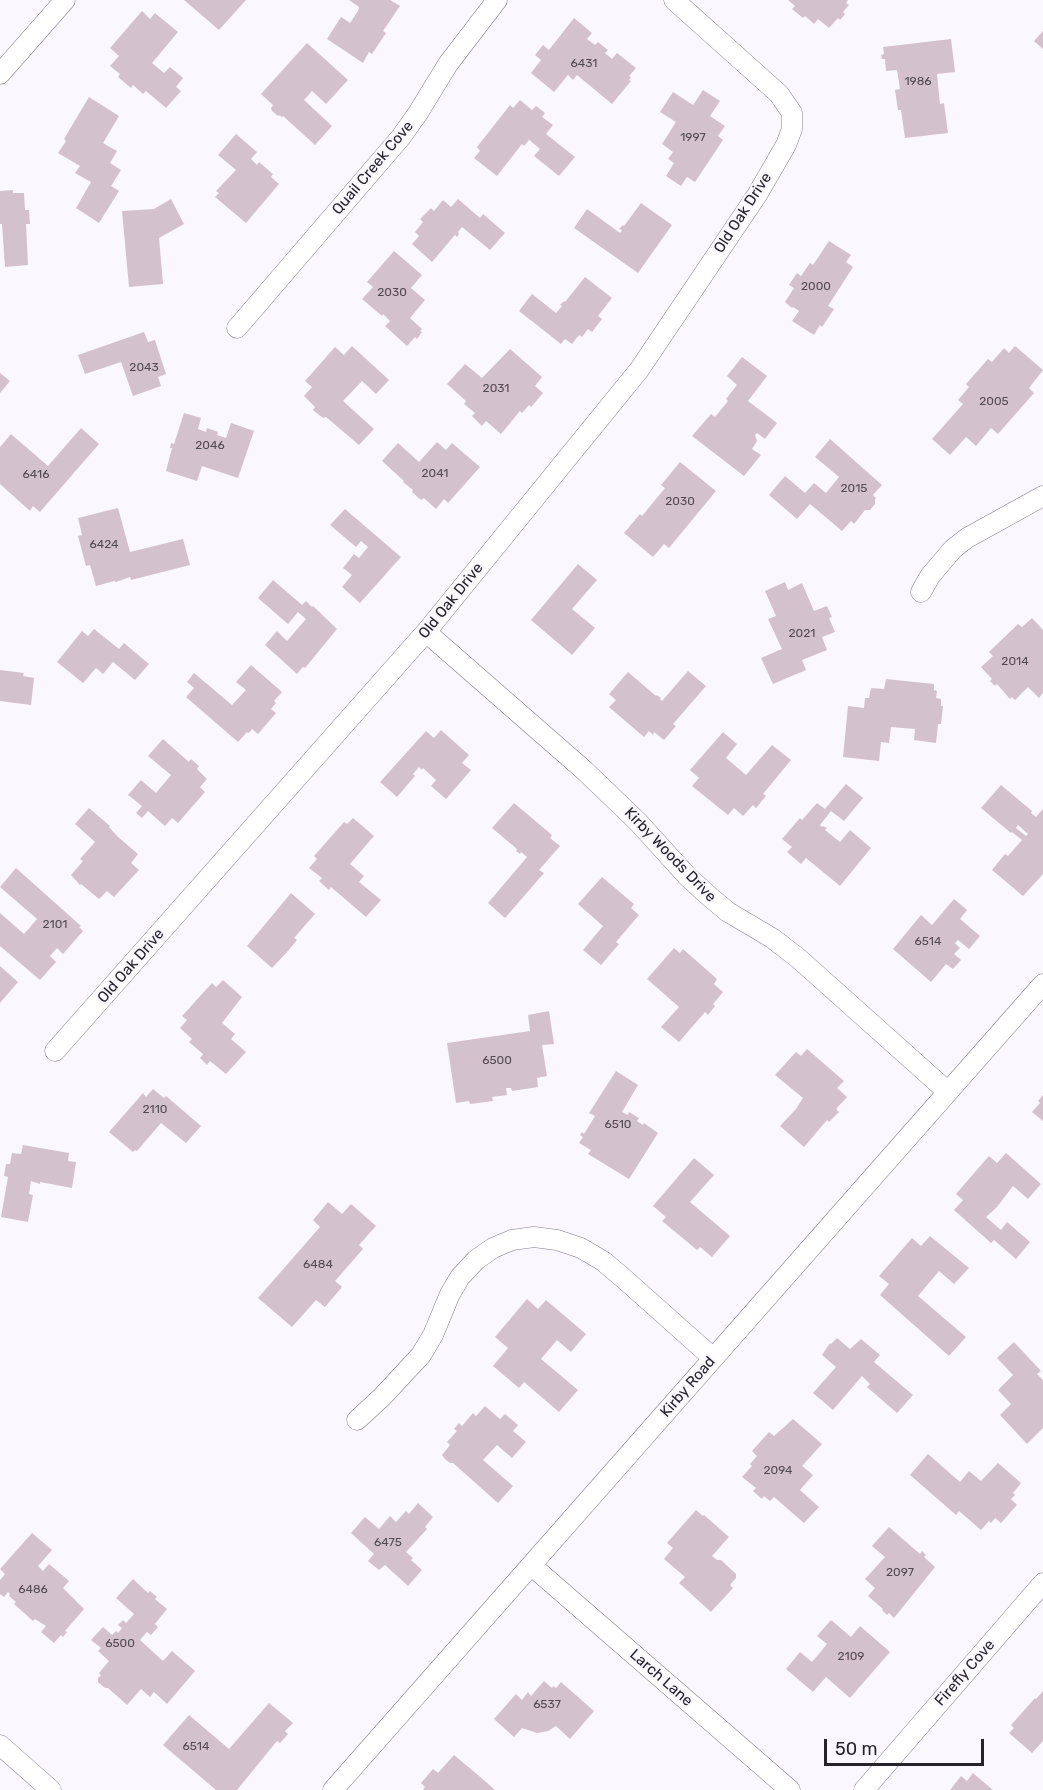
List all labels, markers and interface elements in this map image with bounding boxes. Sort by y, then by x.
house number: 6431 [571,57,597,71]
house number: 1986 [904,75,932,89]
street label: Quail Creek Cove [329,117,417,219]
house number: 1997 [680,131,706,145]
street label: Old Oak Drive [710,169,776,257]
house number: 2000 [801,280,831,294]
house number: 2030 [377,286,407,300]
house number: 2043 [129,361,159,375]
house number: 2031 [483,382,509,396]
house number: 2005 [979,395,1009,409]
house number: 2046 [195,439,225,453]
house number: 2041 [421,467,449,481]
house number: 6416 [23,468,49,482]
house number: 2015 [841,482,867,496]
house number: 2030 [665,495,695,509]
house number: 6424 [89,538,119,552]
street label: Old Oak Drive [415,559,487,643]
house number: 2021 [789,627,815,641]
house number: 2014 [1001,655,1029,669]
street label: Kirby Woods Drive [620,804,720,906]
house number: 2101 [43,918,67,932]
street label: Old Oak Drive [94,925,168,1007]
house number: 6514 [915,935,941,949]
house number: 6500 [482,1054,512,1068]
house number: 2110 [143,1103,167,1117]
house number: 6510 [605,1118,631,1132]
house number: 6484 [303,1258,333,1272]
street label: Kirby Road [657,1353,719,1421]
house number: 2094 [763,1464,793,1478]
house number: 6475 [374,1536,402,1550]
house number: 2097 [886,1566,914,1580]
house number: 6486 [18,1583,48,1597]
street label: Firefly Cove [931,1636,999,1710]
house number: 6500 [105,1637,135,1651]
street label: Larch Lane [626,1646,696,1710]
house number: 2109 [838,1650,864,1664]
house number: 6537 [533,1698,561,1712]
scale bar [827,1727,988,1765]
text: 50 m [835,1738,878,1760]
house number: 6514 [183,1740,209,1754]

